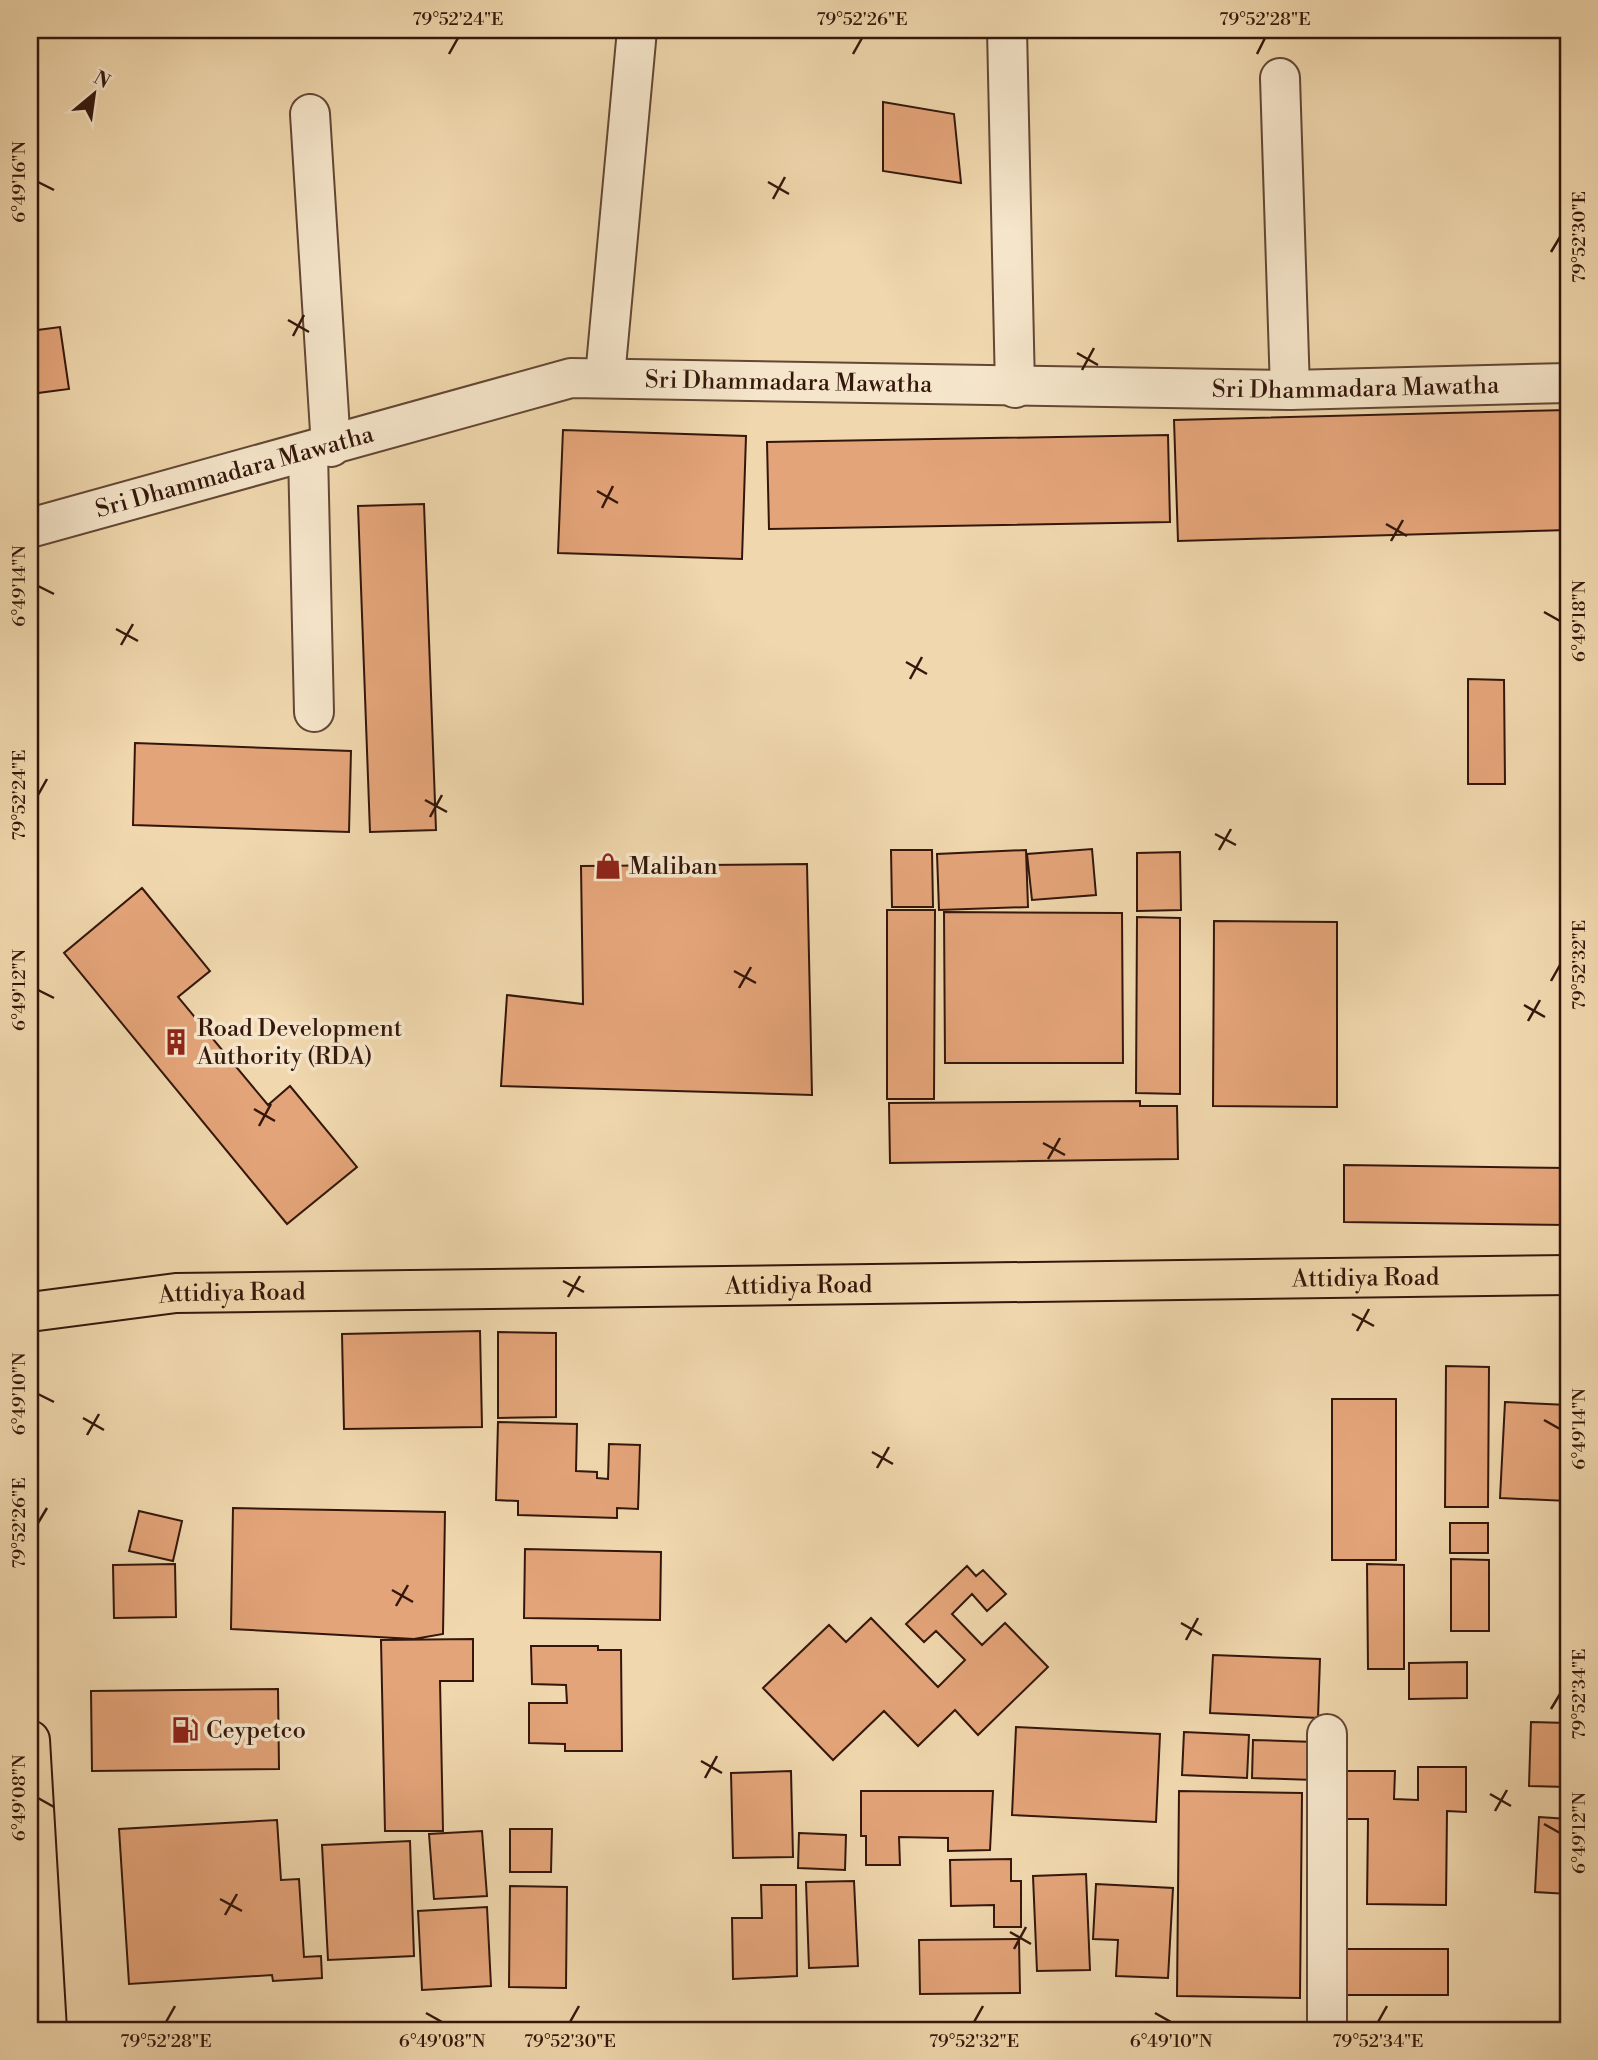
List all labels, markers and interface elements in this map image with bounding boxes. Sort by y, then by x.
text: 79°52'24"E [412,8,504,31]
text: 79°52'26"E [816,8,908,31]
text: 79°52'28"E [1219,8,1311,31]
north arrow [60,60,130,130]
text: N [89,66,114,94]
text: 6°49'16"N [8,141,31,223]
text: 79°52'30"E [1568,191,1591,283]
street label: Sri Dhammadara Mawatha [645,365,933,400]
street label: Sri Dhammadara Mawatha [1212,371,1500,406]
street label: Sri Dhammadara Mawatha [92,419,378,525]
text: 6°49'14"N [8,545,31,627]
text: 6°49'18"N [1568,579,1591,662]
text: 79°52'24"E [8,749,31,841]
shop icon: Maliban [593,851,623,881]
place label: Maliban [629,852,718,882]
text: 79°52'32"E [1568,920,1591,1010]
text: 6°49'12"N [8,948,31,1031]
place label: Road Development Authority (RDA) [196,1014,403,1072]
building icon: Road Development Authority (RDA) [161,1027,191,1057]
street label: Attidiya Road [1291,1263,1440,1295]
street label: Attidiya Road [724,1270,873,1302]
street label: Attidiya Road [155,1277,306,1311]
text: 6°49'10"N [8,1352,31,1435]
text: 6°49'14"N [1568,1388,1591,1470]
text: 79°52'26"E [8,1477,31,1569]
text: 79°52'34"E [1568,1649,1591,1739]
fuel station icon: Ceypetco [170,1715,200,1745]
place label: Ceypetco [206,1716,306,1746]
text: 6°49'08"N [8,1754,31,1841]
text: 6°49'12"N [1568,1791,1591,1874]
text: 79°52'28"E [120,2030,212,2053]
text: 6°49'08"N [399,2030,486,2053]
text: 79°52'30"E [524,2030,616,2053]
text: 79°52'32"E [929,2030,1019,2053]
text: 6°49'10"N [1130,2030,1213,2053]
text: 79°52'34"E [1333,2030,1423,2053]

